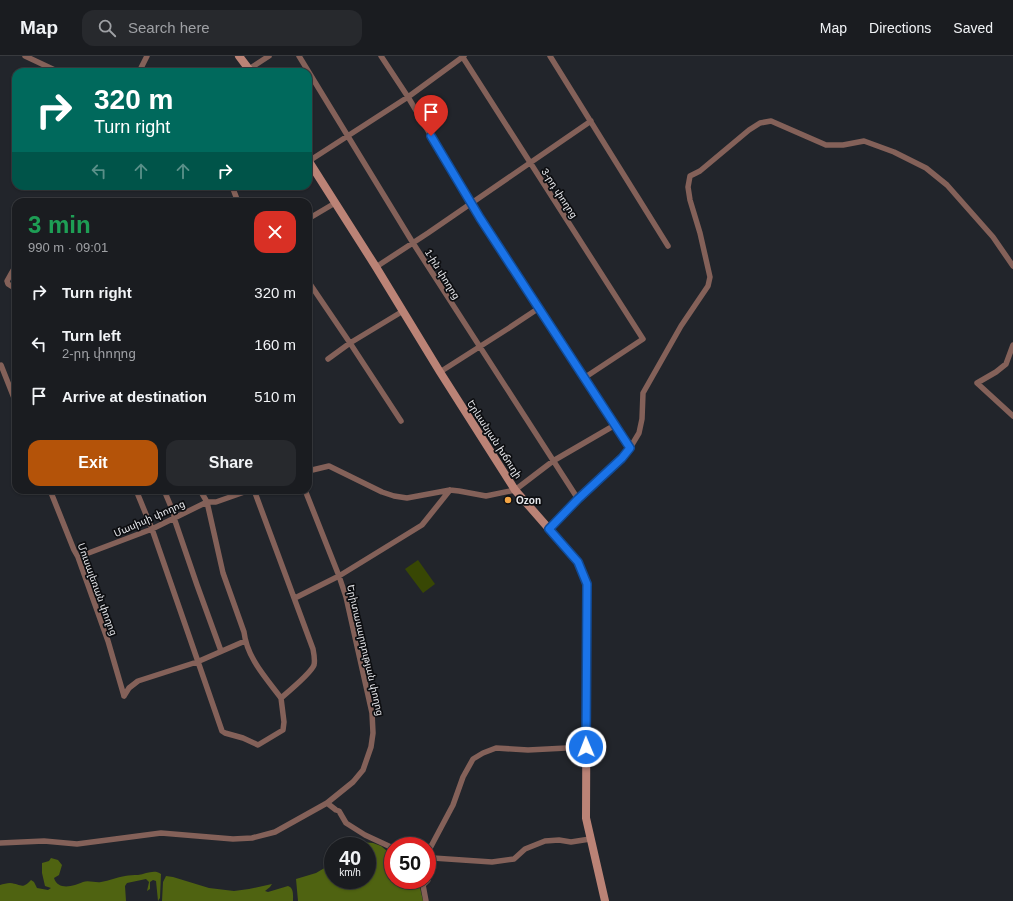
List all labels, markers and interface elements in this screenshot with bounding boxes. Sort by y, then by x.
search box [82,10,362,46]
text: Map [20,17,58,38]
icon: search [96,17,118,39]
text: Search here [128,19,210,36]
text: Map [820,20,847,36]
text: Directions [869,20,931,36]
text: Saved [953,20,993,36]
icon: right [28,84,80,136]
text: 320 m [94,84,173,115]
pin [414,95,448,136]
icon: arrive [420,101,442,123]
text: Turn right [94,117,170,137]
icon: left [88,160,110,182]
icon: ahead [130,160,152,182]
icon: ahead [172,160,194,182]
icon: right [214,160,236,182]
street label: 3-րդ փողոց [539,166,580,220]
text: 3 min [28,211,91,238]
button: close [254,211,296,253]
text: 990 m · 09:01 [28,240,108,255]
street label: 1-ին փողոց [423,247,462,301]
icon: right [28,281,50,303]
text: Turn right [62,284,132,301]
text: 320 m [254,284,296,301]
text: Turn left [62,327,121,344]
icon: left [28,333,50,355]
text: 160 m [254,336,296,353]
text: 2-րդ փողոց [62,346,136,361]
icon: arrive [28,385,50,407]
text: Arrive at destination [62,388,207,405]
text: 510 m [254,388,296,405]
street label: Երևանյան խճուղի [465,398,524,481]
button: Exit [28,440,158,486]
button: Share [166,440,296,486]
marker: Ozon [503,495,513,505]
place label: Ozon [516,495,541,506]
street label: Մասիսի փողոց [112,498,186,539]
street label: Մուսալեռան փողոց [76,541,119,637]
street label: Երիտասարդության փողոց [345,583,386,717]
position arrow [565,726,607,768]
speed limit sign: 50 [384,837,436,889]
text: 40 [339,847,361,869]
text: km/h [339,867,361,878]

